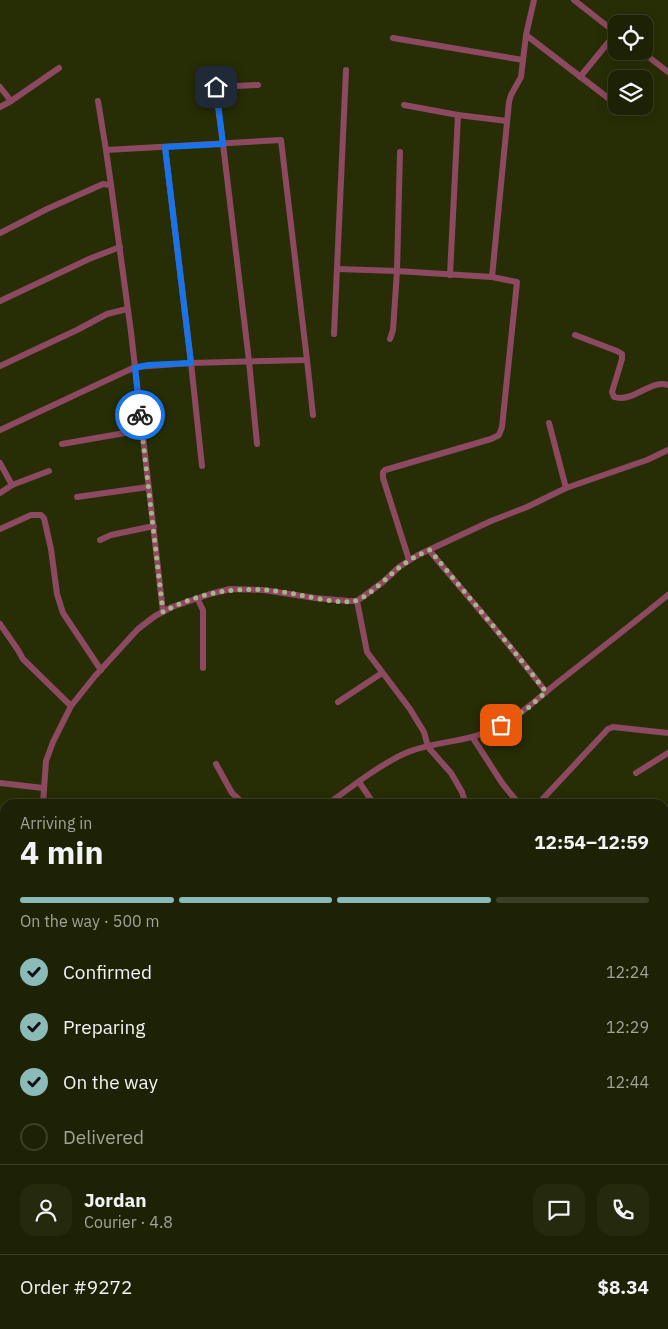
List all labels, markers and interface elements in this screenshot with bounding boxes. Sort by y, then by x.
map controls [608,15,653,115]
button: locate [608,15,653,60]
pin [195,66,237,108]
button: layers [608,70,653,115]
icon: home [202,73,230,101]
courier [115,390,165,440]
icon: bike [126,401,154,429]
pin [480,704,522,746]
icon: bag [487,711,515,739]
text: Arriving in [20,813,92,833]
text: 12:54–12:59 [534,830,649,854]
text: 4 min [20,831,104,873]
text: On the way · 500 m [20,911,159,931]
icon: check [20,958,48,986]
text: Confirmed [63,960,152,984]
text: 12:24 [606,962,649,982]
icon: check [20,1013,48,1041]
text: Preparing [63,1015,145,1039]
text: 12:29 [606,1017,649,1037]
icon: check [20,1068,48,1096]
text: On the way [63,1070,158,1094]
text: 12:44 [606,1072,649,1092]
text: Delivered [63,1125,144,1149]
button: person [20,1184,72,1236]
button: chat [533,1184,585,1236]
button: phone [597,1184,649,1236]
text: Jordan [84,1188,147,1212]
text: Courier · 4.8 [84,1212,173,1232]
text: Order #9272 [20,1275,132,1299]
text: $8.34 [597,1275,649,1299]

